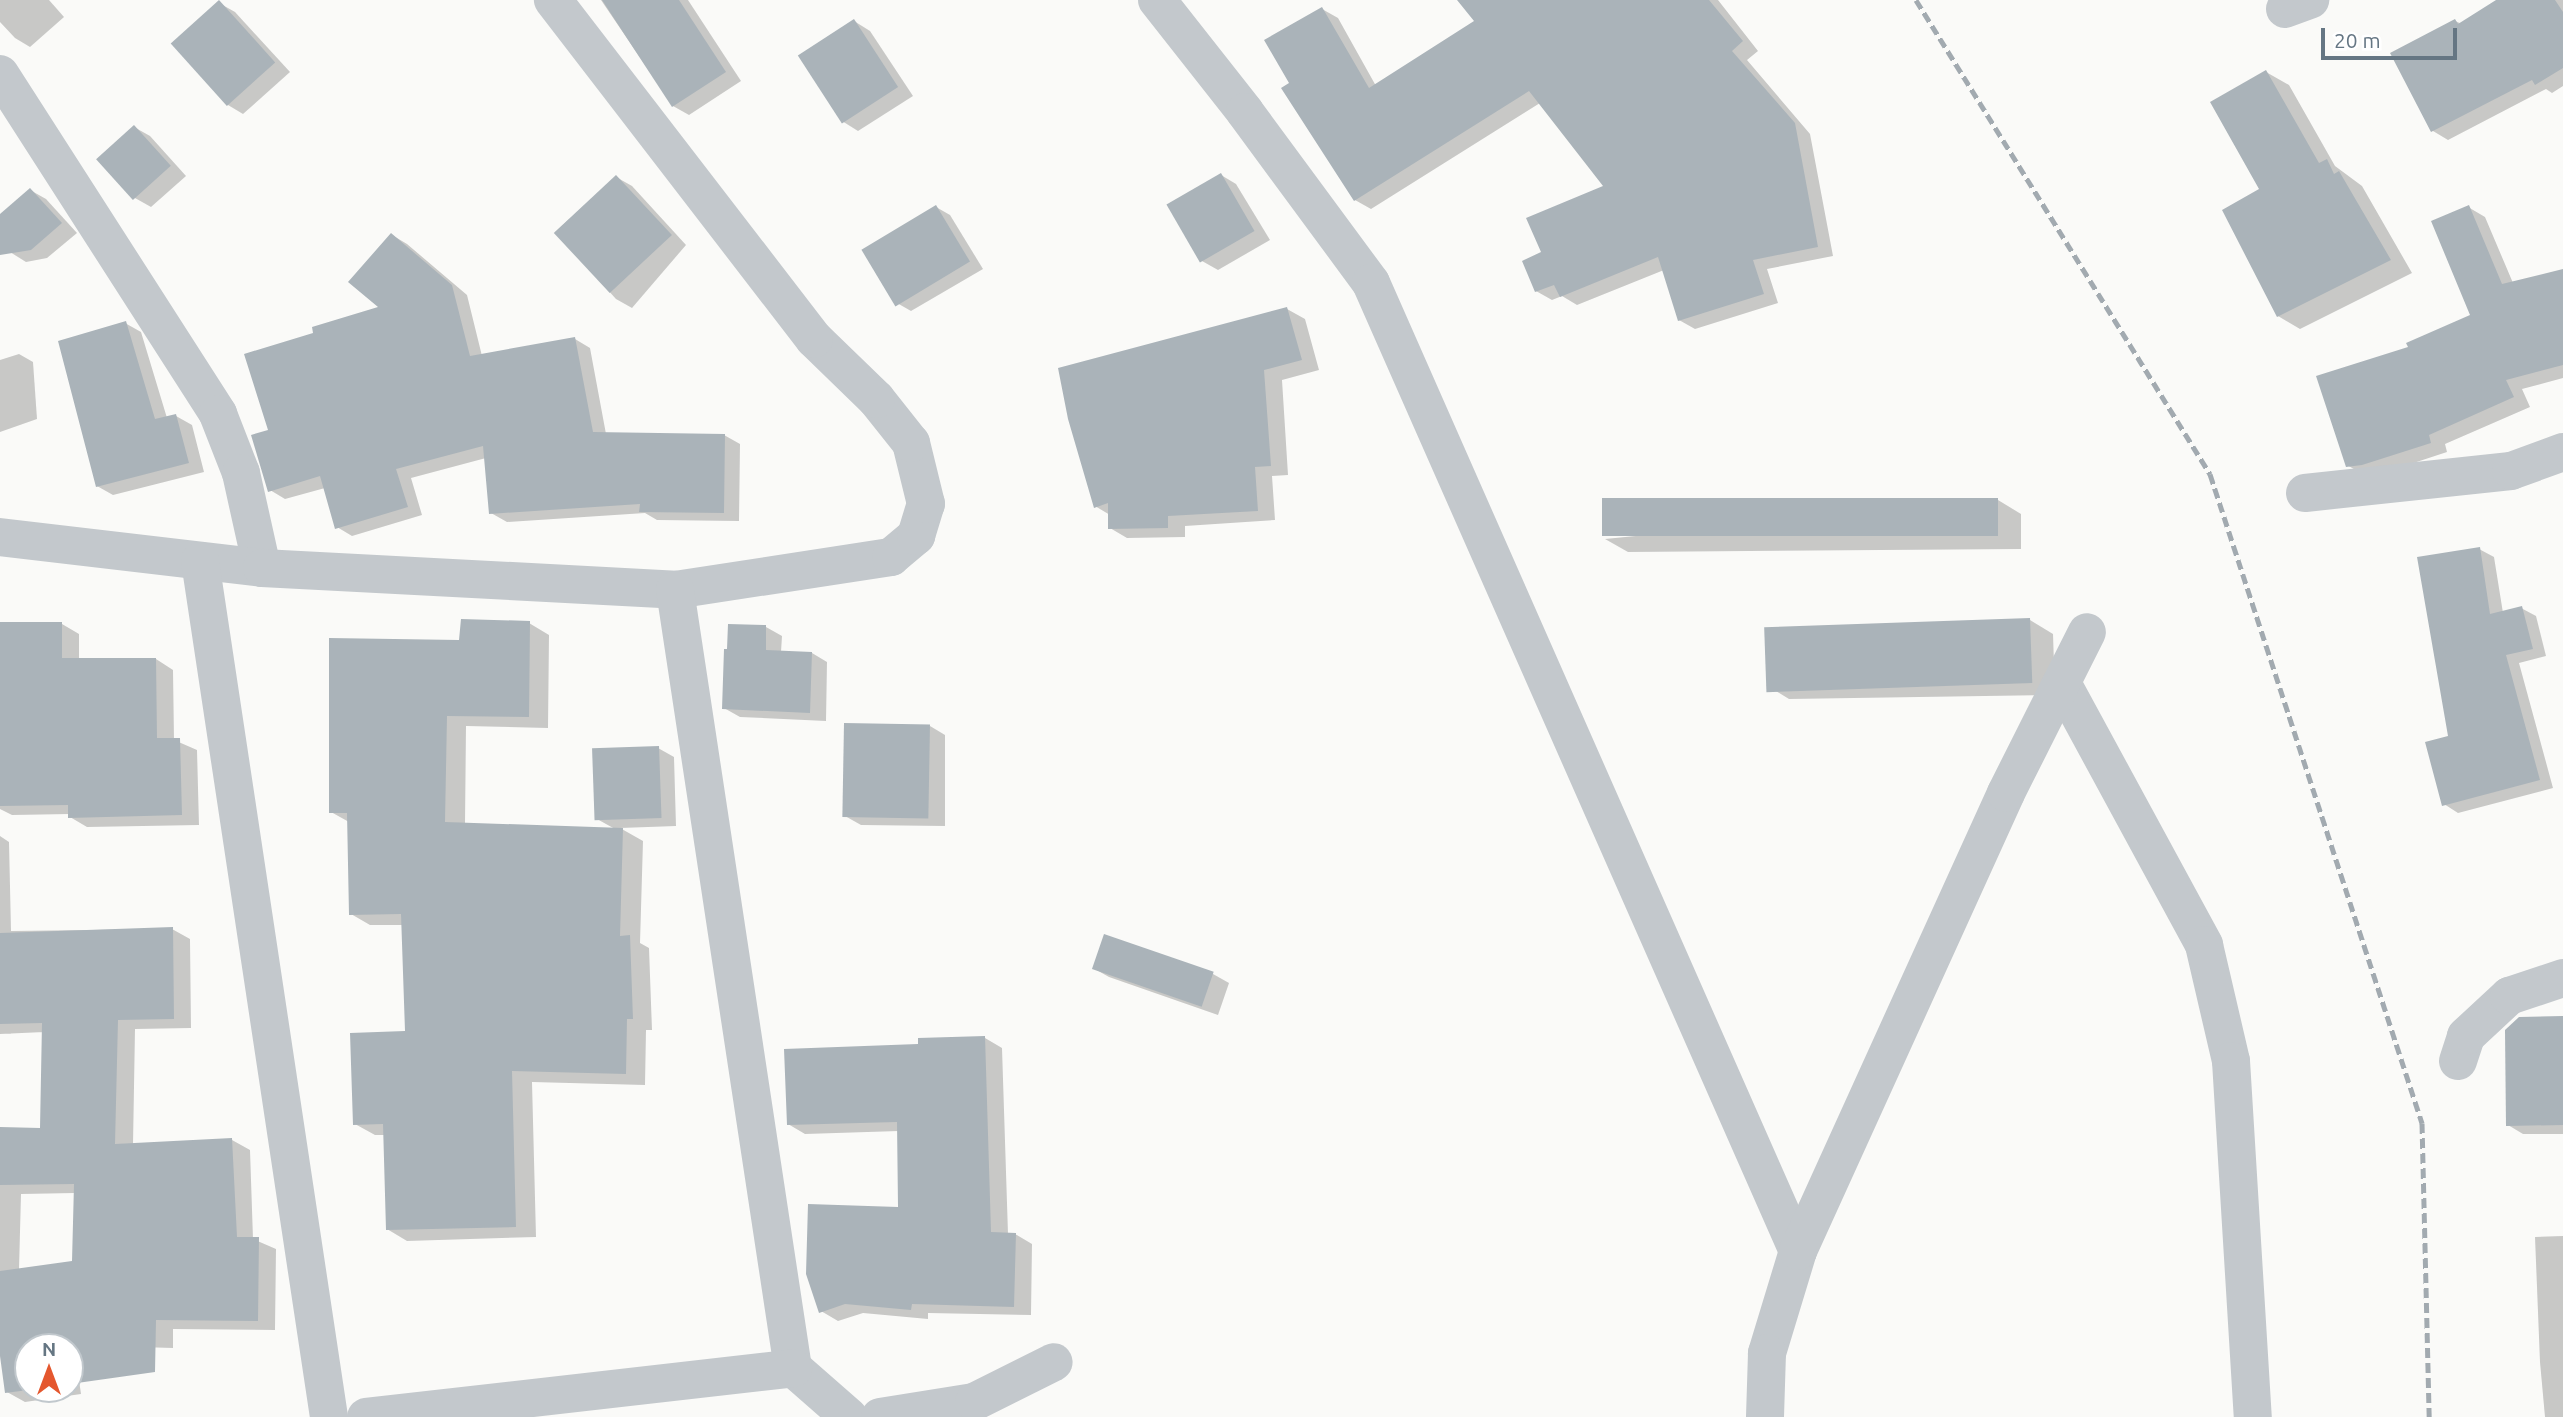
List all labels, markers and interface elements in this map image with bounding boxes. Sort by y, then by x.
scale bar [2325,14,2462,58]
text: 20 m [2334,28,2381,52]
north arrow [14,1333,84,1403]
text: N [42,1338,56,1360]

